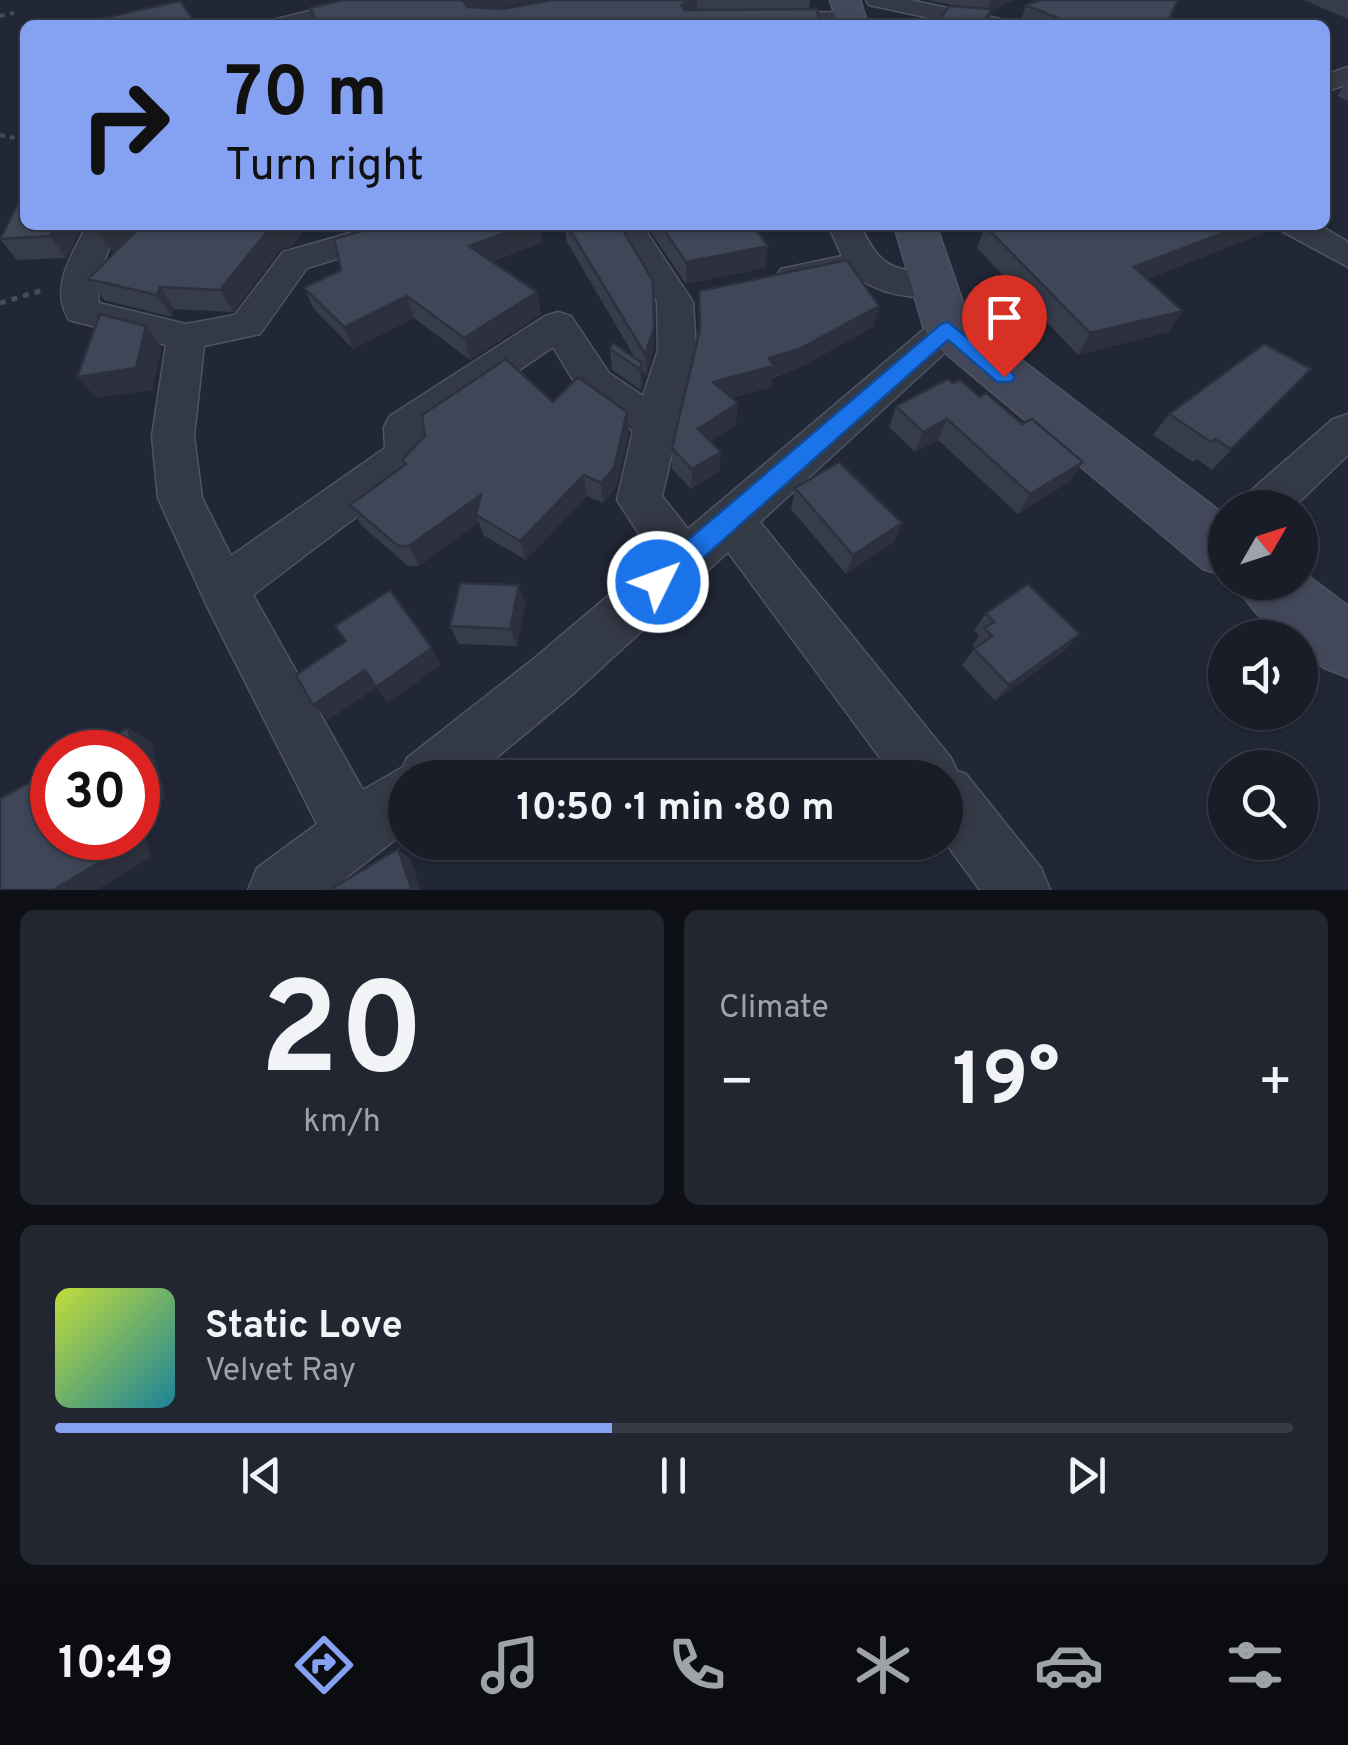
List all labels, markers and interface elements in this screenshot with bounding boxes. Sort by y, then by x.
text: 70 m [225,52,388,141]
icon: right [60,60,190,190]
text: Turn right [225,139,424,196]
pin [962,275,1047,378]
icon: arrive [977,290,1032,345]
north arrow [1208,490,1318,600]
map controls [1208,490,1318,860]
position arrow [606,530,710,634]
button: sound [1208,620,1318,730]
speed limit sign: 30 [30,730,160,860]
button: search [1208,750,1318,860]
text: 10:50 · 1 min · 80 m [517,785,834,834]
text: 20 [260,955,424,1120]
text: Climate [719,989,829,1029]
text: 19° [952,1037,1060,1132]
text: − [719,1050,754,1120]
text: + [1258,1050,1293,1120]
text: km/h [303,1103,381,1143]
text: Static Love [205,1303,403,1352]
text: Velvet Ray [205,1352,356,1392]
icon: previous [234,1448,289,1503]
icon: pause [646,1448,701,1503]
icon: next [1059,1448,1114,1503]
icon: directions [289,1630,359,1700]
icon: music [475,1630,545,1700]
icon: phone [662,1630,732,1700]
icon: climate [848,1630,918,1700]
icon: car [1034,1630,1104,1700]
icon: filters [1220,1630,1290,1700]
text: 10:49 [58,1637,173,1694]

